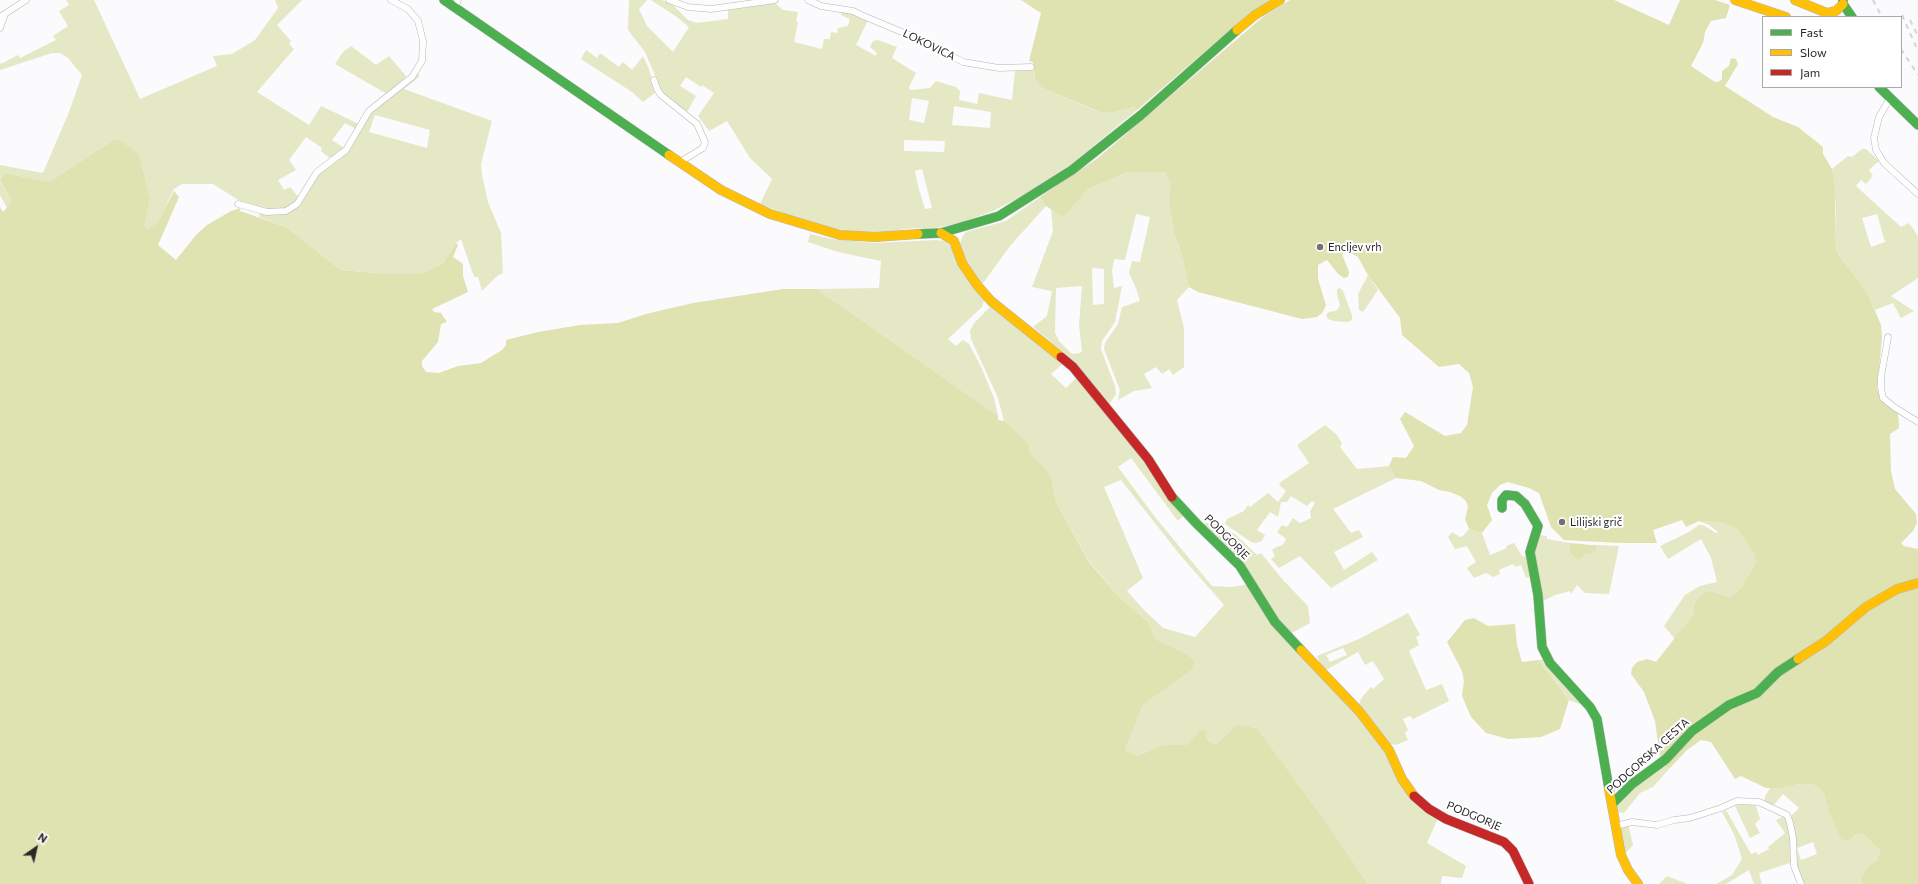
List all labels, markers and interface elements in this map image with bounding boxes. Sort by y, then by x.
legend [1762,16,1902,88]
text: Fast [1800,25,1823,39]
street label: LOKOVICA [901,27,957,63]
text: Slow [1800,45,1827,59]
text: Jam [1800,65,1820,79]
place label: Encljev vrh [1328,240,1382,254]
marker: Encljev vrh [1315,242,1325,252]
street label: PODGORJE [1202,512,1252,562]
place label: Lilijski grič [1570,515,1622,529]
marker: Lilijski grič [1557,517,1567,527]
street label: PODGORSKA CESTA [1604,716,1692,796]
street label: PODGORJE [1445,799,1503,833]
north arrow [16,828,56,868]
text: N [36,830,50,845]

